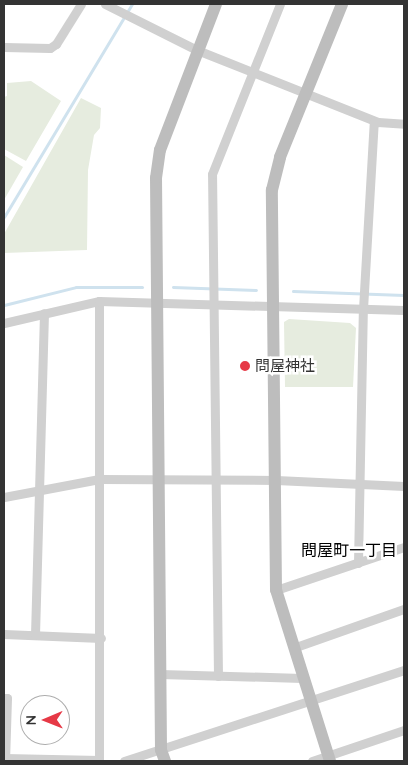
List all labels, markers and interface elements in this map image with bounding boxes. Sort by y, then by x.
place label: 問屋神社 [255,357,315,375]
marker: 問屋神社 [239,360,251,372]
district label: 問屋町一丁目 [301,540,397,560]
north arrow [20,695,70,745]
text: N [22,715,40,726]

